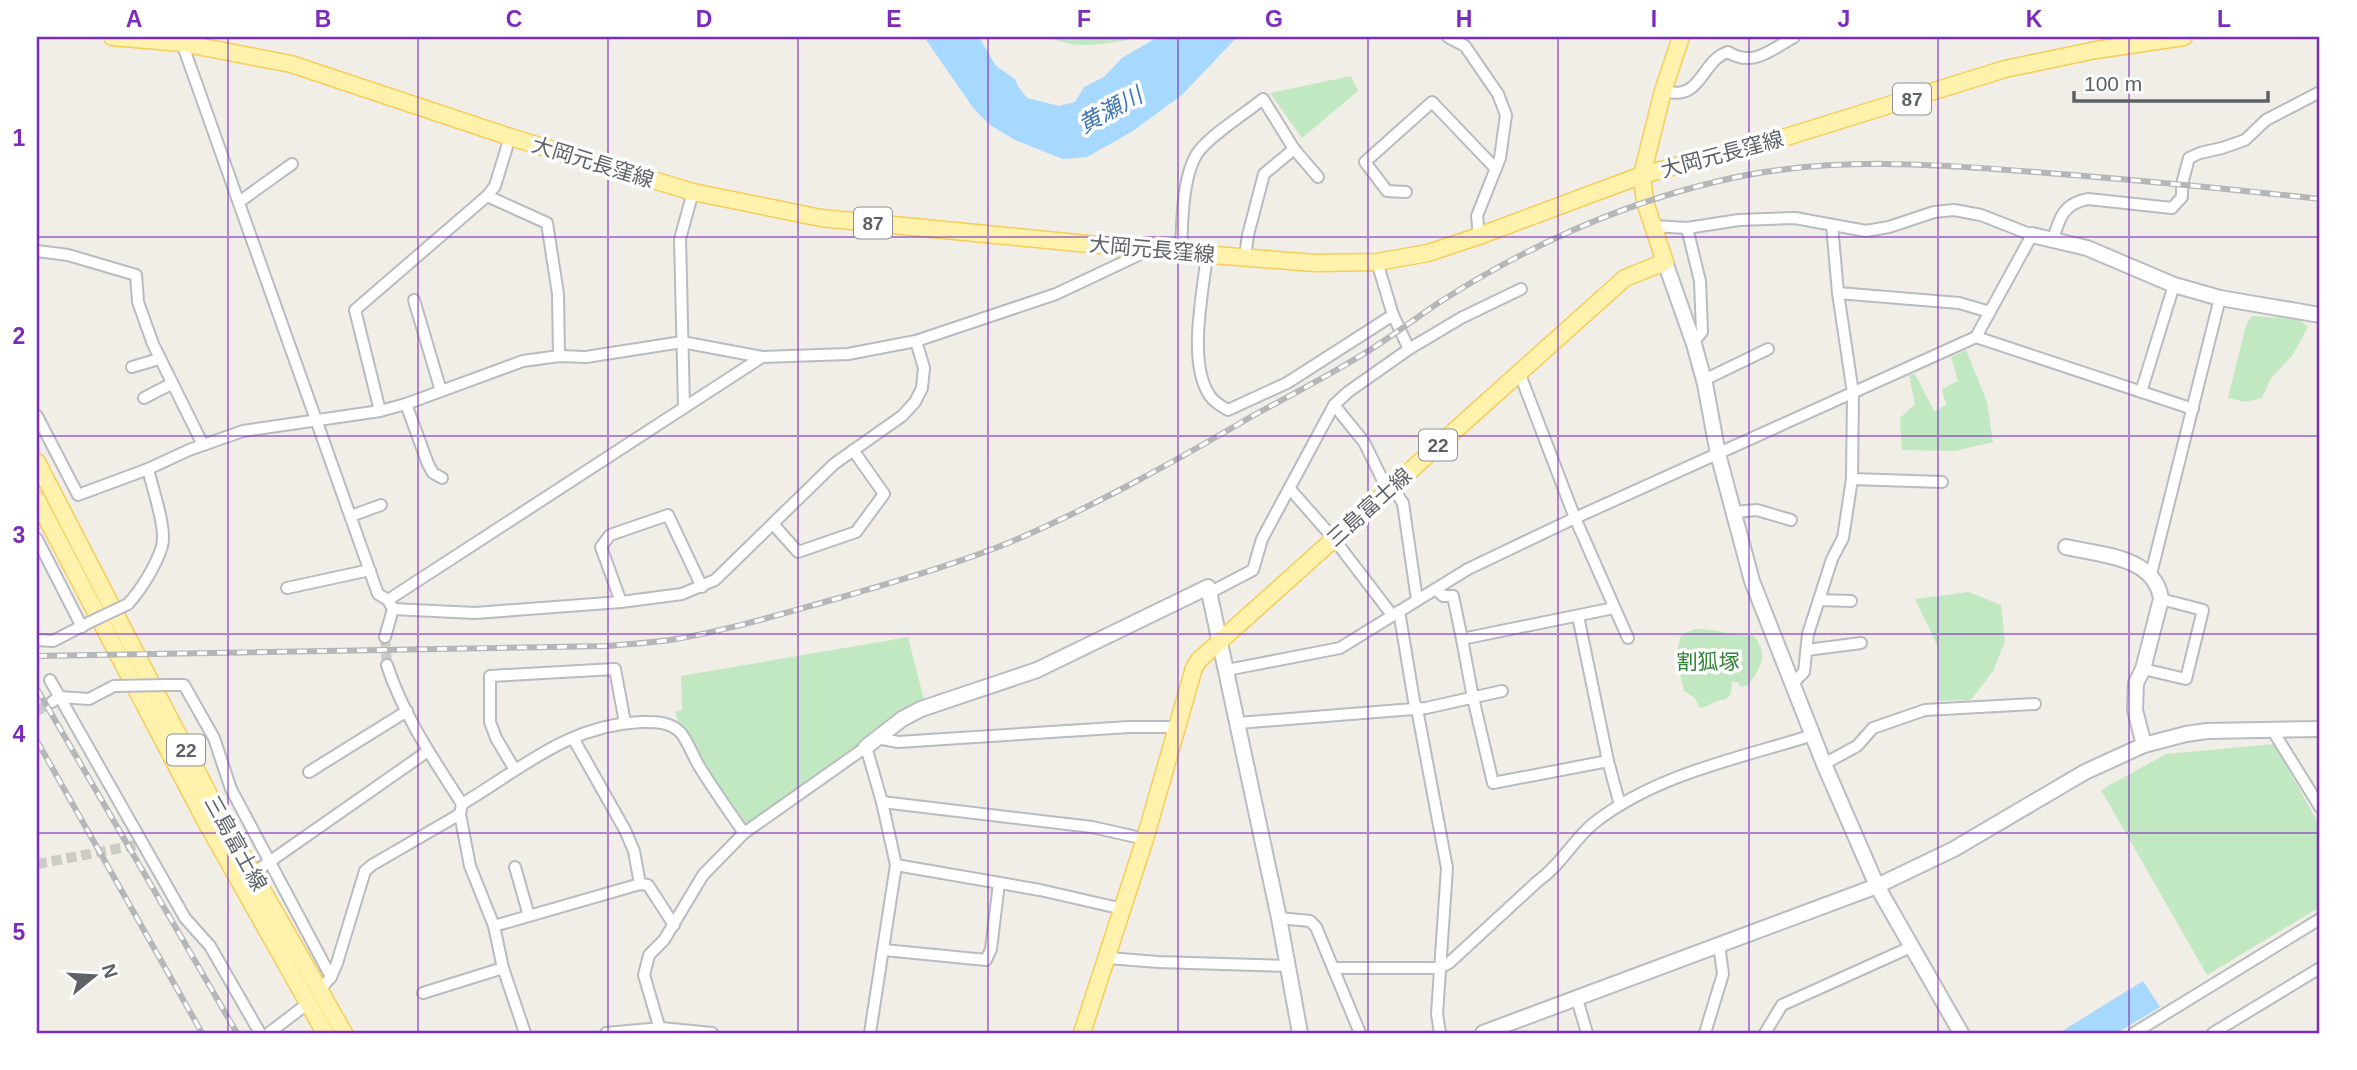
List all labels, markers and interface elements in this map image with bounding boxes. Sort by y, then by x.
text: A [126,6,142,32]
text: B [315,6,331,32]
text: C [506,6,522,32]
text: D [696,6,712,32]
text: E [886,6,902,32]
text: F [1077,6,1091,32]
text: G [1265,6,1283,32]
text: H [1456,6,1472,32]
text: I [1651,6,1657,32]
text: J [1838,6,1850,32]
text: K [2026,6,2043,32]
text: L [2217,6,2231,32]
scale bar [2074,60,2268,104]
text: 100 m [2084,72,2142,95]
water label: 黄瀬川 [1074,80,1149,138]
road number: 87 [1893,83,1931,114]
text: 1 [13,125,26,151]
street label: 大岡元長窪線 [1658,127,1786,181]
street label: 大岡元長窪線 [529,133,657,191]
road number: 87 [854,208,892,238]
street label: 大岡元長窪線 [1088,232,1216,266]
text: 2 [13,323,25,349]
road number: 22 [1419,430,1457,460]
street label: 三島富士線 [1322,463,1416,551]
text: 3 [13,522,25,548]
park label: 割狐塚 [1677,650,1740,673]
text: 4 [13,721,26,747]
road number: 22 [167,734,205,765]
street label: 三島富士線 [200,792,272,894]
text: 5 [13,919,26,945]
north arrow [60,940,130,1010]
text: N [98,961,122,981]

